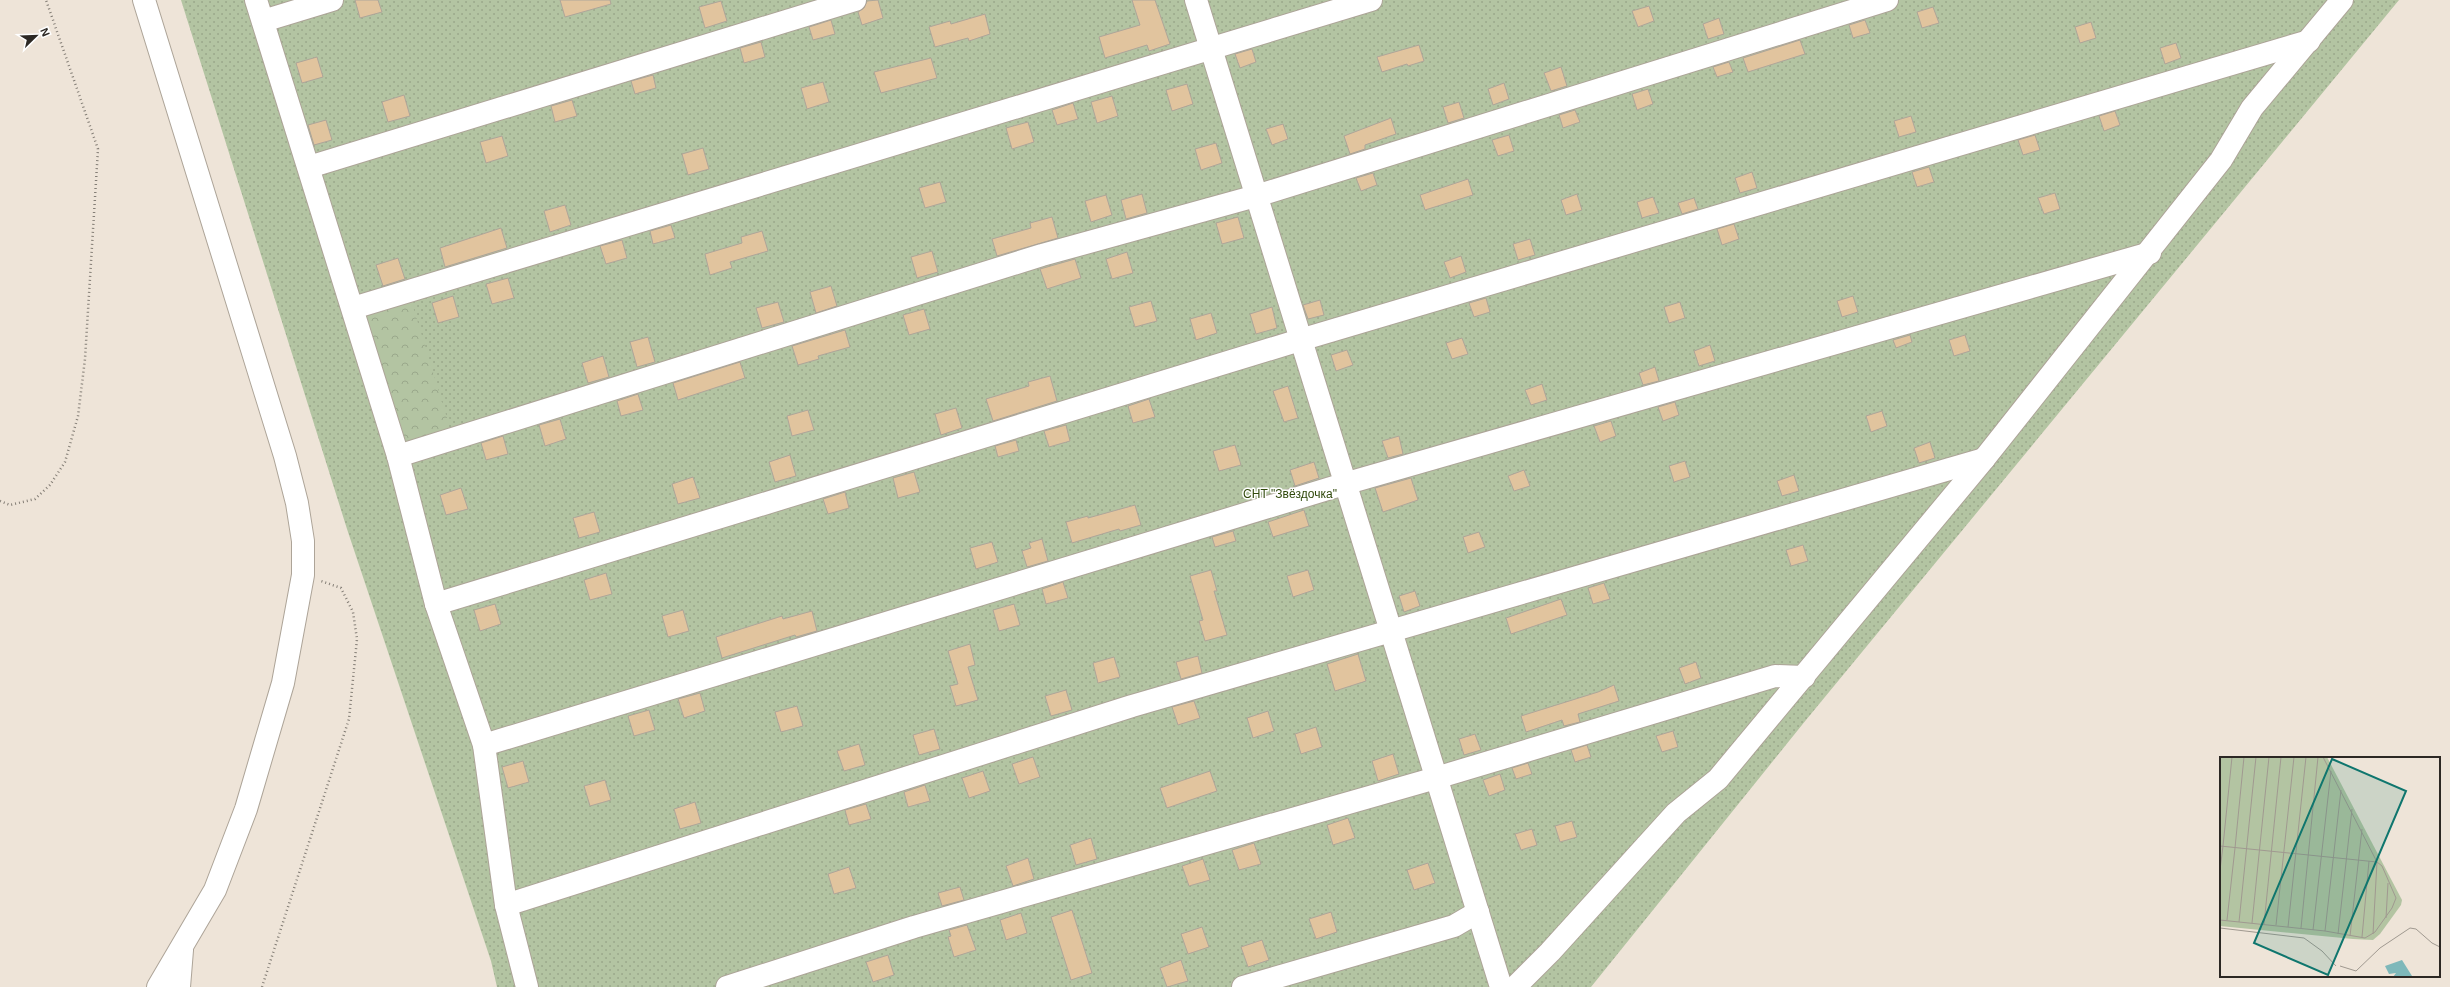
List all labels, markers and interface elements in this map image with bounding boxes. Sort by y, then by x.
north arrow [16,16,56,56]
text: N [38,26,52,38]
park label: СНТ "Звёздочка" [1243,487,1337,501]
inset map [2220,757,2440,977]

